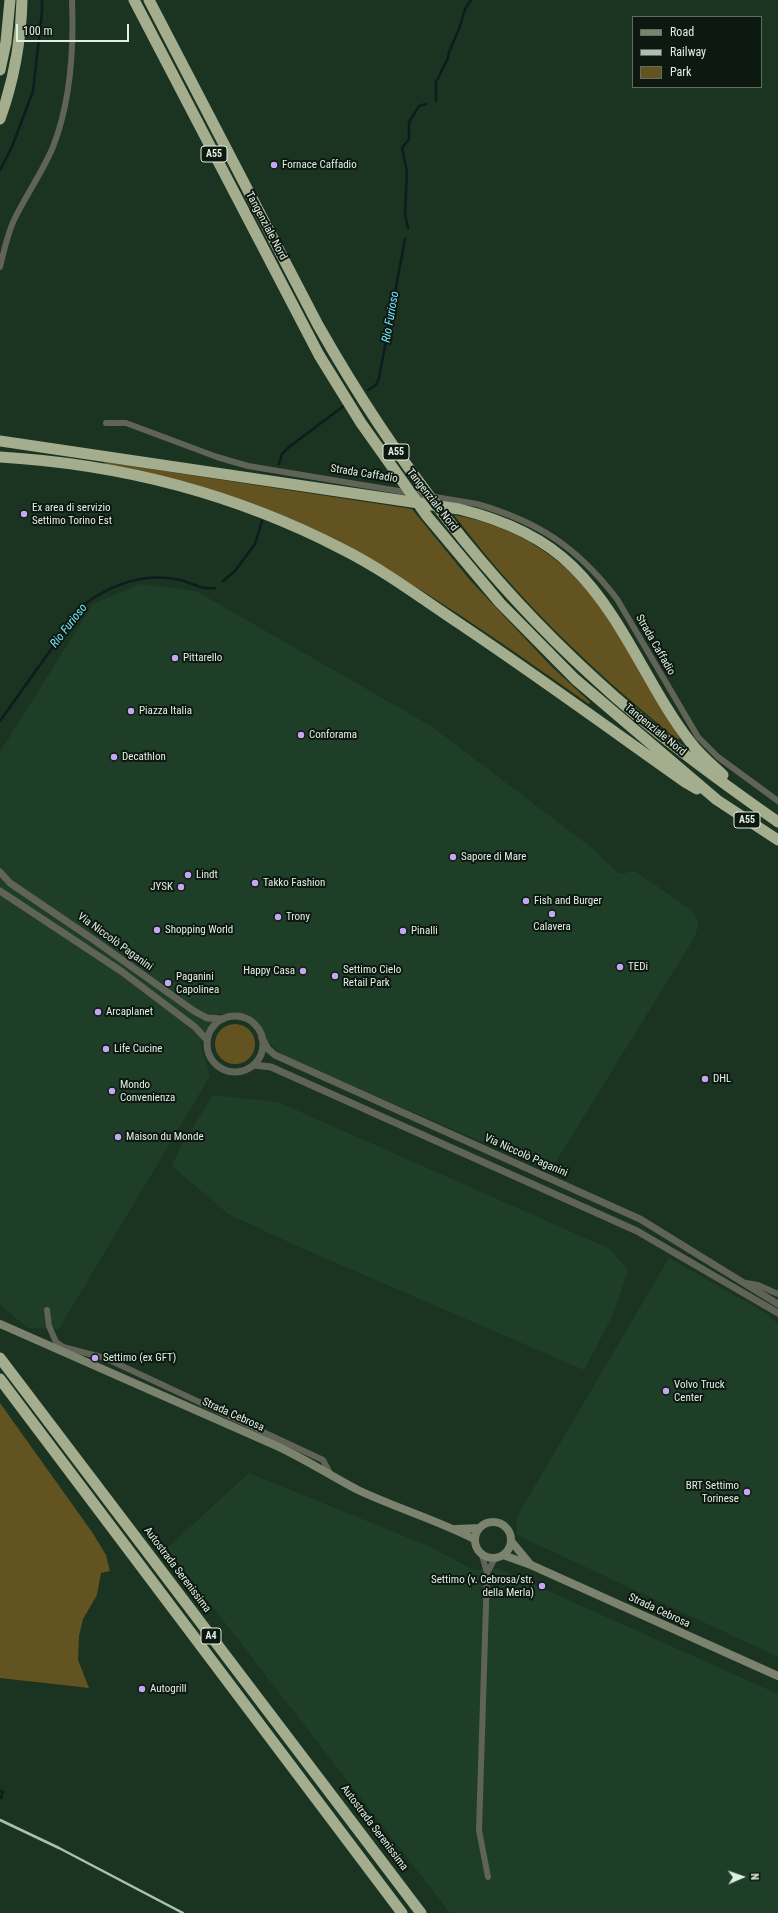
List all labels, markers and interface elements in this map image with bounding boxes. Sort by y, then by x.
scale bar [18,16,131,42]
legend [632,16,762,88]
text: 100 m [23,24,53,38]
text: Road [670,25,694,39]
text: Railway [670,45,706,59]
text: Park [670,65,691,79]
road number: A55 [201,146,227,162]
place label: Fornace Caffadio [282,158,357,172]
marker: Fornace Caffadio [269,160,279,170]
street label: Tangenziale Nord [242,190,290,262]
water label: Rio Furioso [379,290,403,344]
road number: A55 [383,444,409,460]
street label: Strada Caffadio [329,462,399,486]
street label: Tangenziale Nord [404,466,460,534]
place label: Ex area di servizio Settimo Torino Est [32,501,112,527]
marker: Ex area di servizio Settimo Torino Est [19,509,29,519]
water label: Rio Furioso [47,601,91,651]
street label: Strada Caffadio [632,612,678,678]
place label: Pittarello [183,651,222,665]
marker: Pittarello [170,653,180,663]
street label: Tangenziale Nord [622,701,688,759]
place label: Piazza Italia [139,704,192,718]
marker: Piazza Italia [126,706,136,716]
place label: Conforama [309,728,357,742]
marker: Conforama [296,730,306,740]
place label: Decathlon [122,750,166,764]
marker: Decathlon [109,752,119,762]
road number: A55 [734,812,760,828]
place label: Sapore di Mare [461,850,526,864]
marker: Sapore di Mare [448,852,458,862]
place label: Lindt [196,868,218,882]
marker: Lindt [183,870,193,880]
place label: Takko Fashion [263,876,325,890]
marker: Takko Fashion [250,878,260,888]
place label: JYSK [150,880,173,894]
marker: JYSK [176,882,186,892]
place label: Fish and Burger [534,894,602,908]
marker: Fish and Burger [521,896,531,906]
marker: Calavera [547,909,557,919]
street label: Via Niccolò Paganini [75,910,155,974]
place label: Trony [286,910,310,924]
marker: Trony [273,912,283,922]
place label: Calavera [533,920,571,934]
place label: Shopping World [165,923,233,937]
place label: Pinalli [411,924,438,938]
marker: Shopping World [152,925,162,935]
marker: Pinalli [398,926,408,936]
place label: TEDi [628,960,648,974]
marker: TEDi [615,962,625,972]
place label: Settimo Cielo Retail Park [343,963,401,989]
place label: Happy Casa [243,964,295,978]
marker: Happy Casa [298,966,308,976]
place label: Paganini Capolinea [176,970,219,996]
marker: Settimo Cielo Retail Park [330,971,340,981]
marker: Paganini Capolinea [163,978,173,988]
place label: Arcaplanet [106,1005,153,1019]
marker: Arcaplanet [93,1007,103,1017]
place label: Life Cucine [114,1042,162,1056]
marker: Life Cucine [101,1044,111,1054]
place label: DHL [713,1072,731,1086]
marker: DHL [700,1074,710,1084]
place label: Mondo Convenienza [120,1078,175,1104]
marker: Mondo Convenienza [107,1086,117,1096]
place label: Maison du Monde [126,1130,204,1144]
marker: Maison du Monde [113,1132,123,1142]
street label: Via Niccolò Paganini [482,1132,570,1180]
place label: Settimo (ex GFT) [103,1351,176,1365]
marker: Settimo (ex GFT) [90,1353,100,1363]
place label: Volvo Truck Center [674,1378,725,1404]
marker: Volvo Truck Center [661,1386,671,1396]
street label: Strada Cebrosa [200,1395,266,1435]
place label: BRT Settimo Torinese [686,1479,739,1505]
marker: BRT Settimo Torinese [742,1487,752,1497]
street label: Autostrada Serenissima [141,1525,213,1615]
place label: Settimo (v. Cebrosa/str. della Merla) [431,1573,534,1599]
marker: Settimo (v. Cebrosa/str. della Merla) [537,1581,547,1591]
street label: Strada Cebrosa [626,1591,692,1631]
road number: A4 [201,1628,221,1644]
place label: Autogrill [150,1682,187,1696]
marker: Autogrill [137,1684,147,1694]
street label: Autostrada Serenissima [338,1783,410,1873]
north arrow [722,1857,762,1897]
text: N [748,1873,761,1880]

